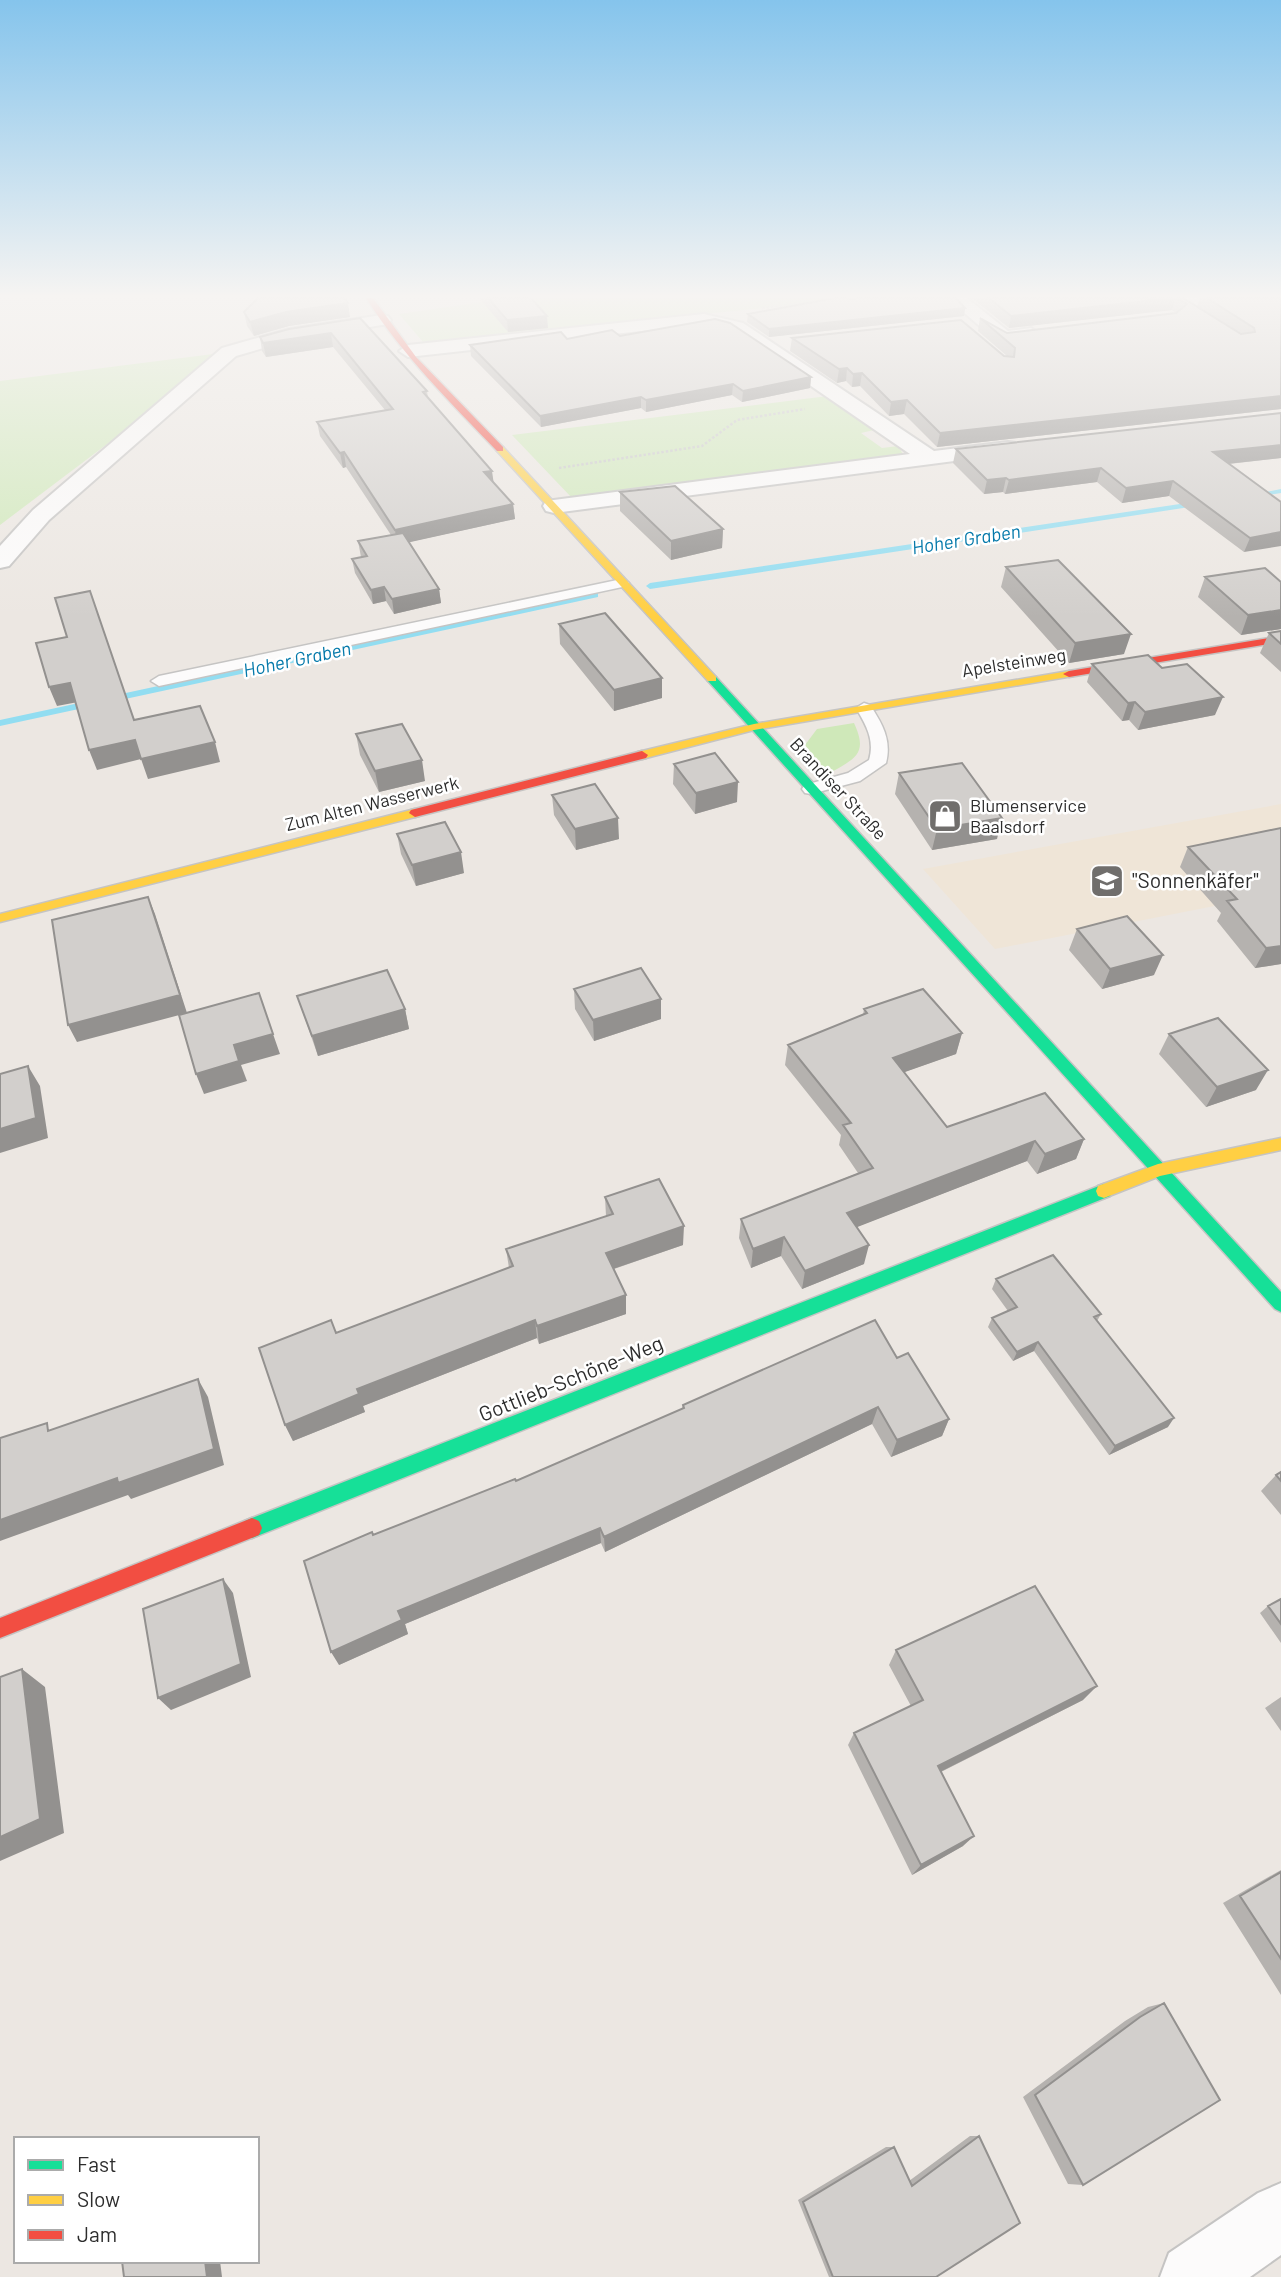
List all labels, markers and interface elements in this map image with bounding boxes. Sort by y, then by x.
water label: Hoher Graben [910,519,1022,558]
water label: Hoher Graben [241,636,353,681]
street label: Apelsteinweg [960,643,1067,681]
street label: Brandiser Straße [786,733,892,844]
street label: Zum Alten Wasserwerk [283,771,461,835]
place label: Blumenservice Baalsdorf [970,794,1086,837]
shop icon: Blumenservice Baalsdorf [926,797,964,835]
school or university icon: "Sonnenkäfer" [1088,862,1126,900]
place label: "Sonnenkäfer" [1132,867,1259,892]
street label: Gottlieb-Schöne-Weg [475,1329,666,1426]
legend [14,2137,259,2263]
text: Fast [77,2151,117,2176]
text: Slow [77,2186,120,2211]
text: Jam [77,2221,117,2246]

